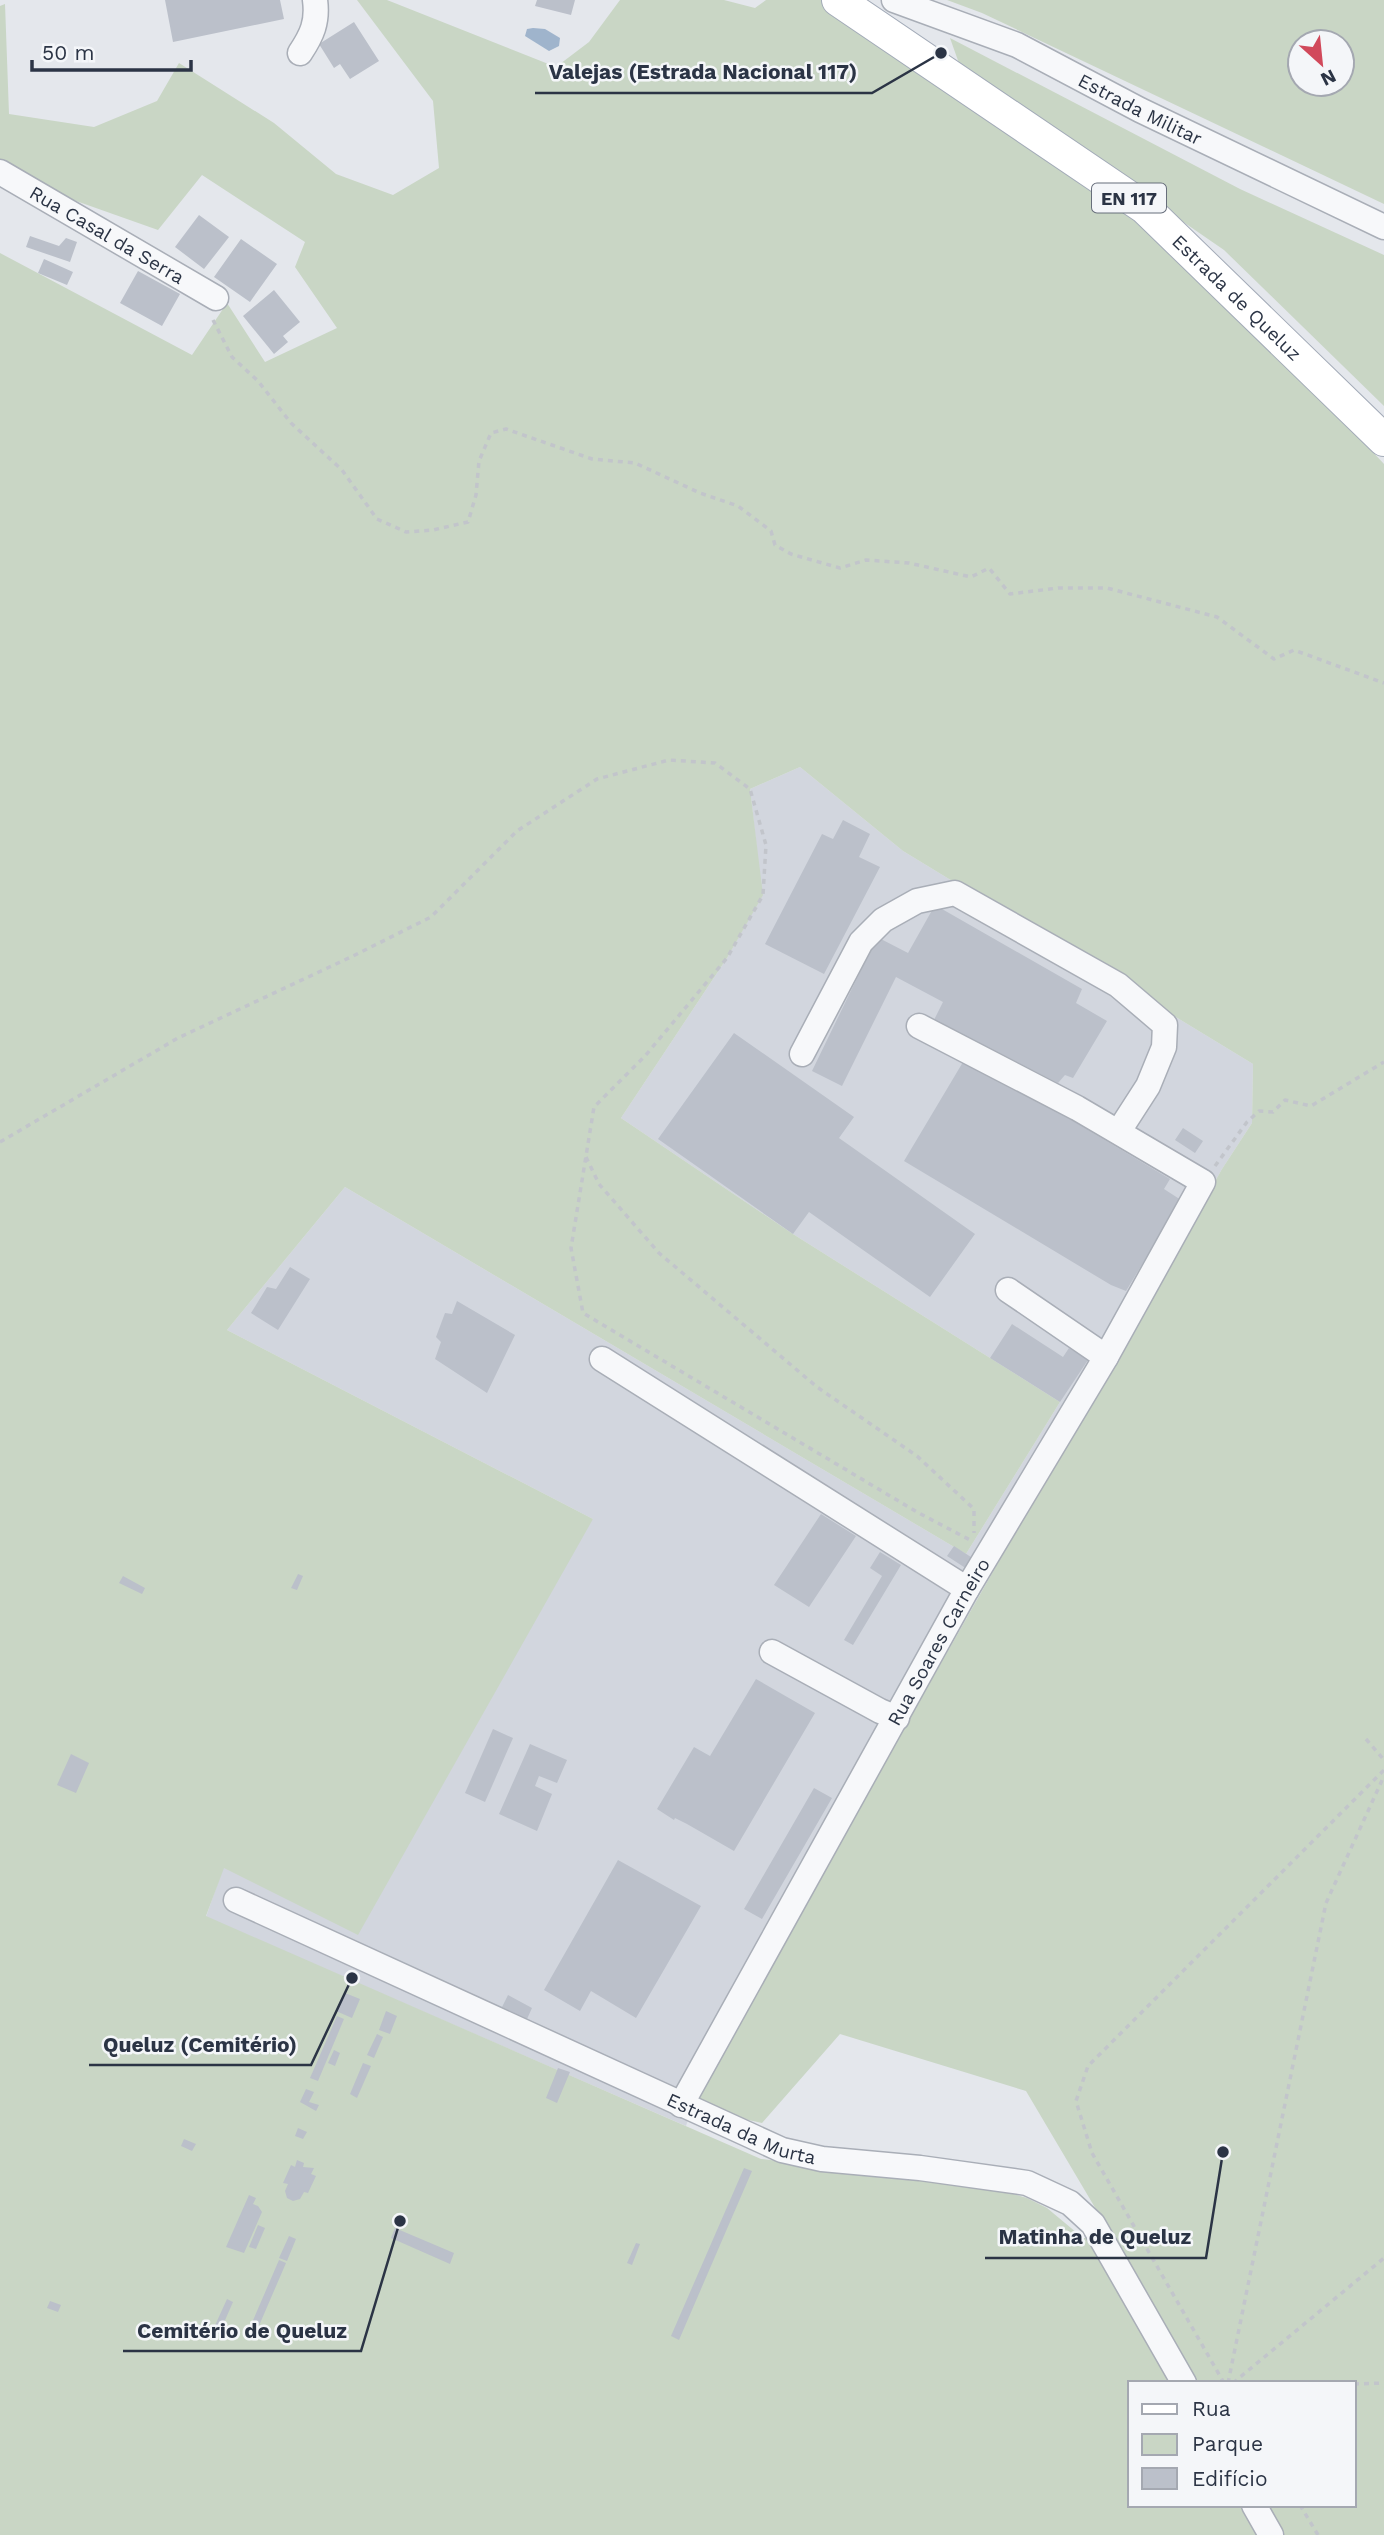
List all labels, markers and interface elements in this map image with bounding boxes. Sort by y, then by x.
scale bar [32,28,191,72]
north arrow [1286,28,1356,98]
text: 50 m [42,40,94,65]
callout: Valejas (Estrada Nacional 117) [535,51,872,93]
text: Valejas (Estrada Nacional 117) [549,59,857,84]
text: N [1317,64,1340,91]
street label: Estrada Militar [1075,68,1206,150]
street label: Rua Casal da Serra [26,180,189,289]
road number: EN 117 [1092,183,1166,212]
street label: Estrada de Queluz [1168,229,1306,365]
street label: Rua Soares Carneiro [882,1554,994,1729]
callout: Queluz (Cemitério) [89,2023,311,2065]
text: Queluz (Cemitério) [103,2032,297,2057]
street label: Estrada da Murta [663,2087,818,2169]
callout: Matinha de Queluz [985,2216,1206,2258]
text: Matinha de Queluz [999,2224,1192,2249]
callout: Cemitério de Queluz [123,2309,361,2351]
text: Cemitério de Queluz [137,2318,347,2343]
legend [1128,2381,1356,2507]
text: Rua [1192,2396,1231,2421]
text: Parque [1192,2431,1263,2456]
text: Edifício [1192,2466,1268,2491]

